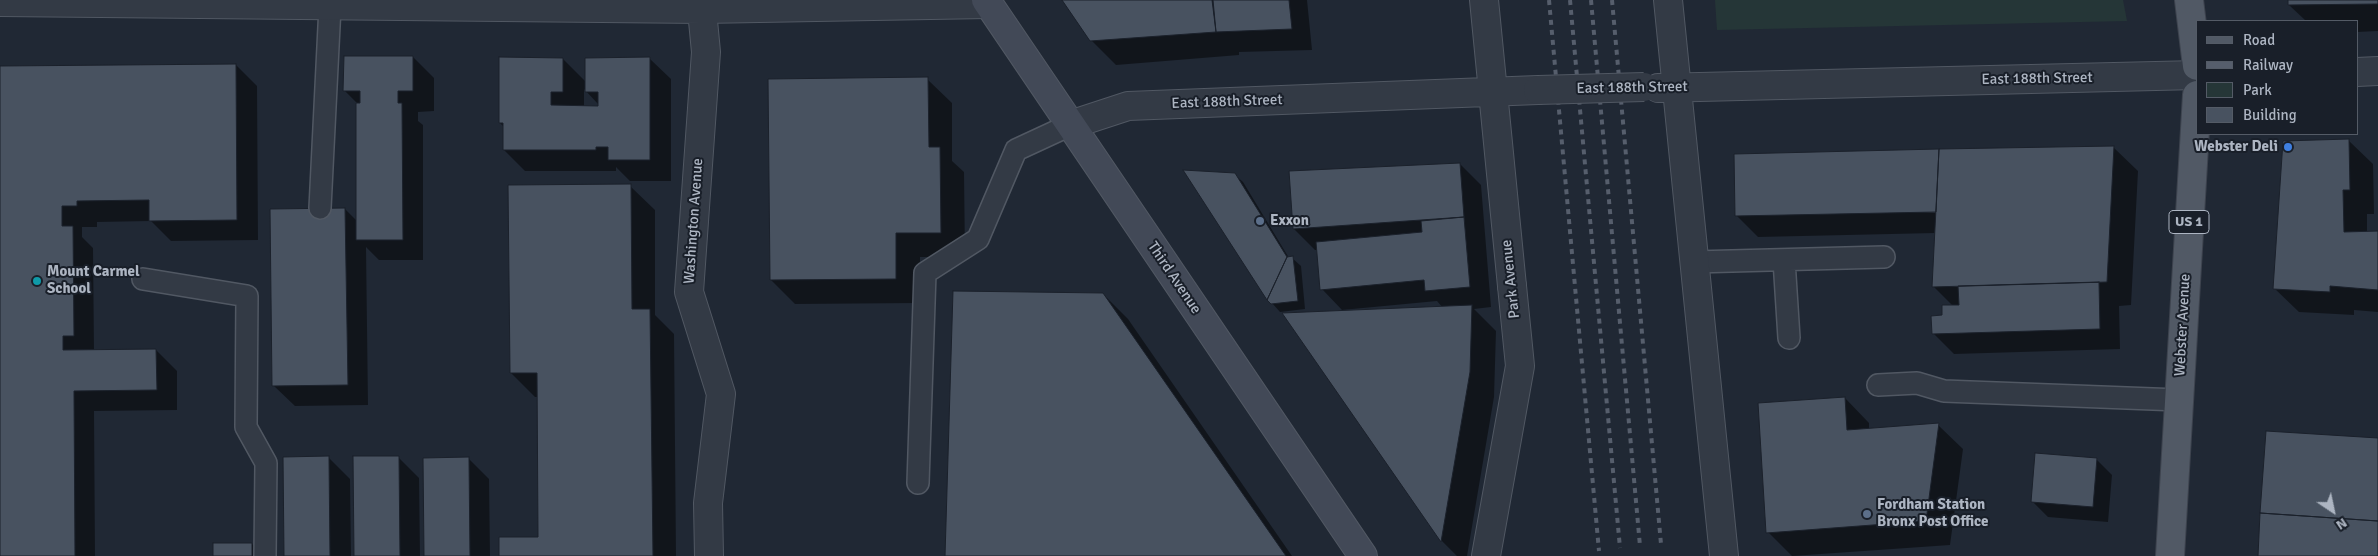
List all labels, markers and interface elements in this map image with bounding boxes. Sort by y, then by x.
legend [2196,20,2358,135]
text: Road [2243,31,2275,49]
text: Railway [2243,56,2293,74]
street label: East 188th Street [1981,69,2093,89]
street label: East 188th Street [1576,78,1688,98]
text: Park [2243,81,2272,99]
street label: East 188th Street [1171,91,1283,113]
text: Building [2243,106,2297,124]
place label: Webster Deli [2194,138,2278,156]
marker: Webster Deli [2282,141,2294,153]
street label: Washington Avenue [681,158,707,284]
road number: US 1 [2169,210,2209,233]
place label: Exxon [1270,212,1309,230]
marker: Exxon [1254,215,1266,227]
street label: Third Avenue [1143,238,1205,318]
street label: Park Avenue [1498,239,1524,319]
place label: Mount Carmel School [47,263,140,298]
street label: Webster Avenue [2171,273,2195,377]
marker: Mount Carmel School [31,275,43,287]
north arrow [2308,486,2358,536]
place label: Fordham Station Bronx Post Office [1877,496,1989,531]
marker: Fordham Station Bronx Post Office [1861,508,1873,520]
text: N [2333,514,2350,534]

